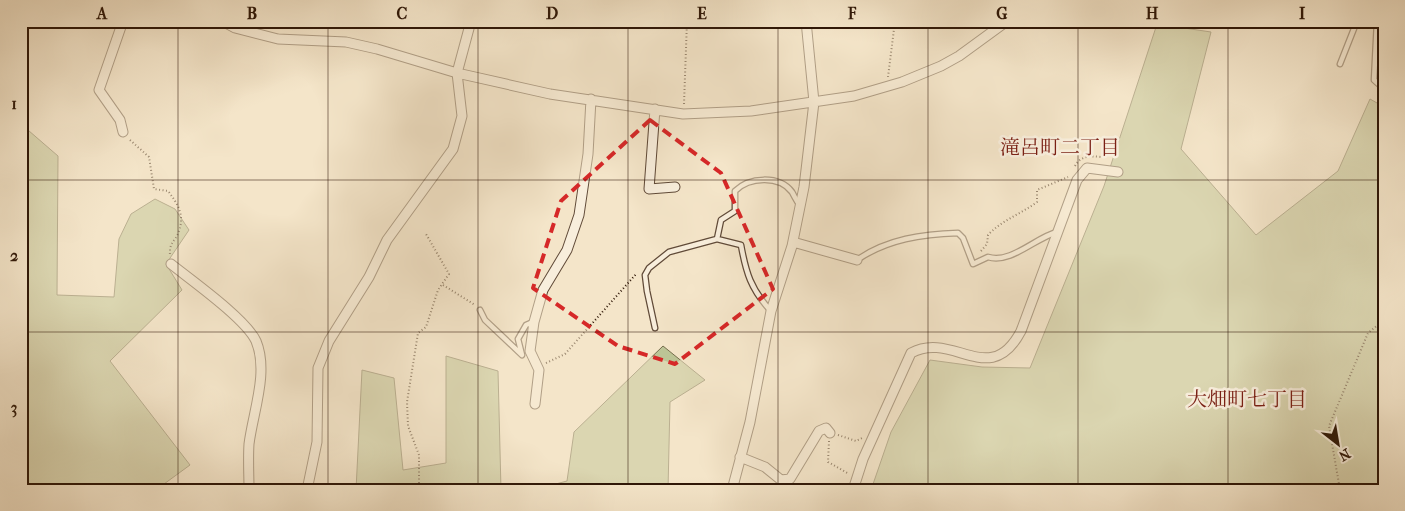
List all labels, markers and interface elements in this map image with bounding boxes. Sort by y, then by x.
text: A [96,4,108,23]
text: B [247,4,257,23]
text: C [397,4,408,23]
text: D [546,4,558,23]
text: E [697,4,707,23]
text: F [847,4,857,23]
text: G [996,4,1008,23]
text: H [1146,4,1159,23]
text: I [1299,4,1306,23]
text: 1 [11,94,17,113]
district label: 滝呂町二丁目 [1000,136,1120,159]
text: 2 [10,246,18,265]
district label: 大畑町七丁目 [1187,388,1307,411]
text: 3 [11,398,17,418]
north arrow [1312,418,1362,468]
text: N [1335,445,1353,465]

